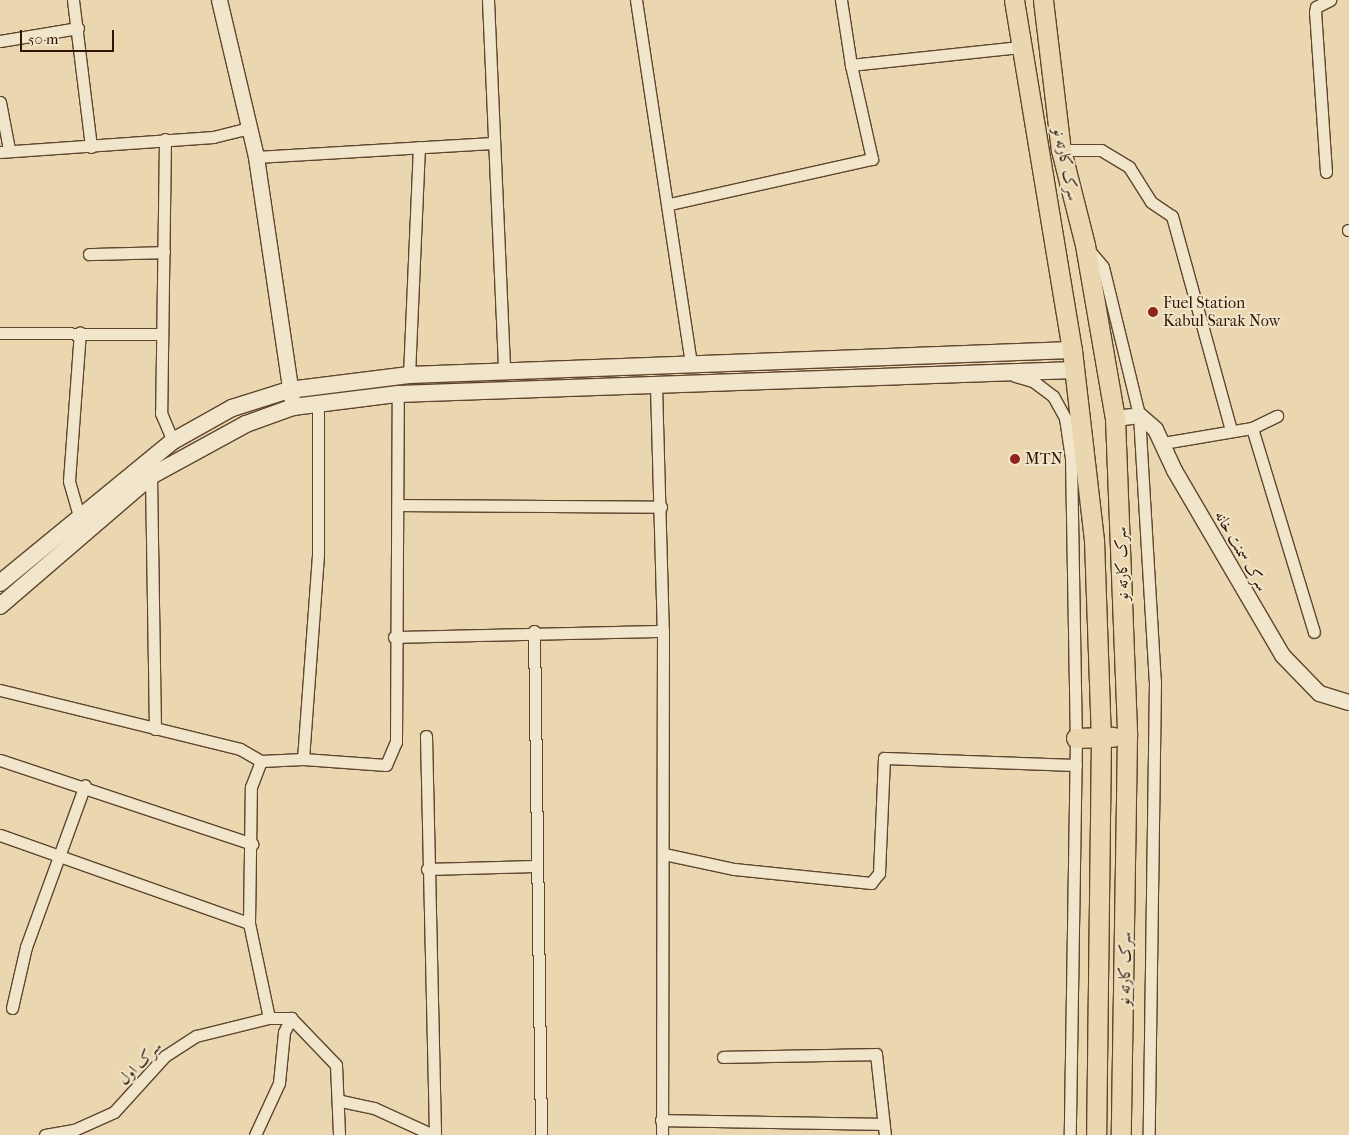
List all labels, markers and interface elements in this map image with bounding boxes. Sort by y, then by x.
scale bar [22,20,116,52]
text: 50 m [28,30,58,48]
street label: سرک کارته نو [1049,126,1083,202]
place label: Fuel Station Kabul Sarak Now [1163,293,1280,331]
marker: Fuel Station Kabul Sarak Now [1147,306,1159,318]
place label: MTN [1025,449,1063,469]
marker: MTN [1009,453,1021,465]
street label: سرک سمنت خانه [1210,507,1272,595]
street label: سرک کارته نو [1111,526,1133,602]
street label: سرک کارته نو [1115,932,1135,1006]
street label: سرک اول [114,1037,166,1089]

